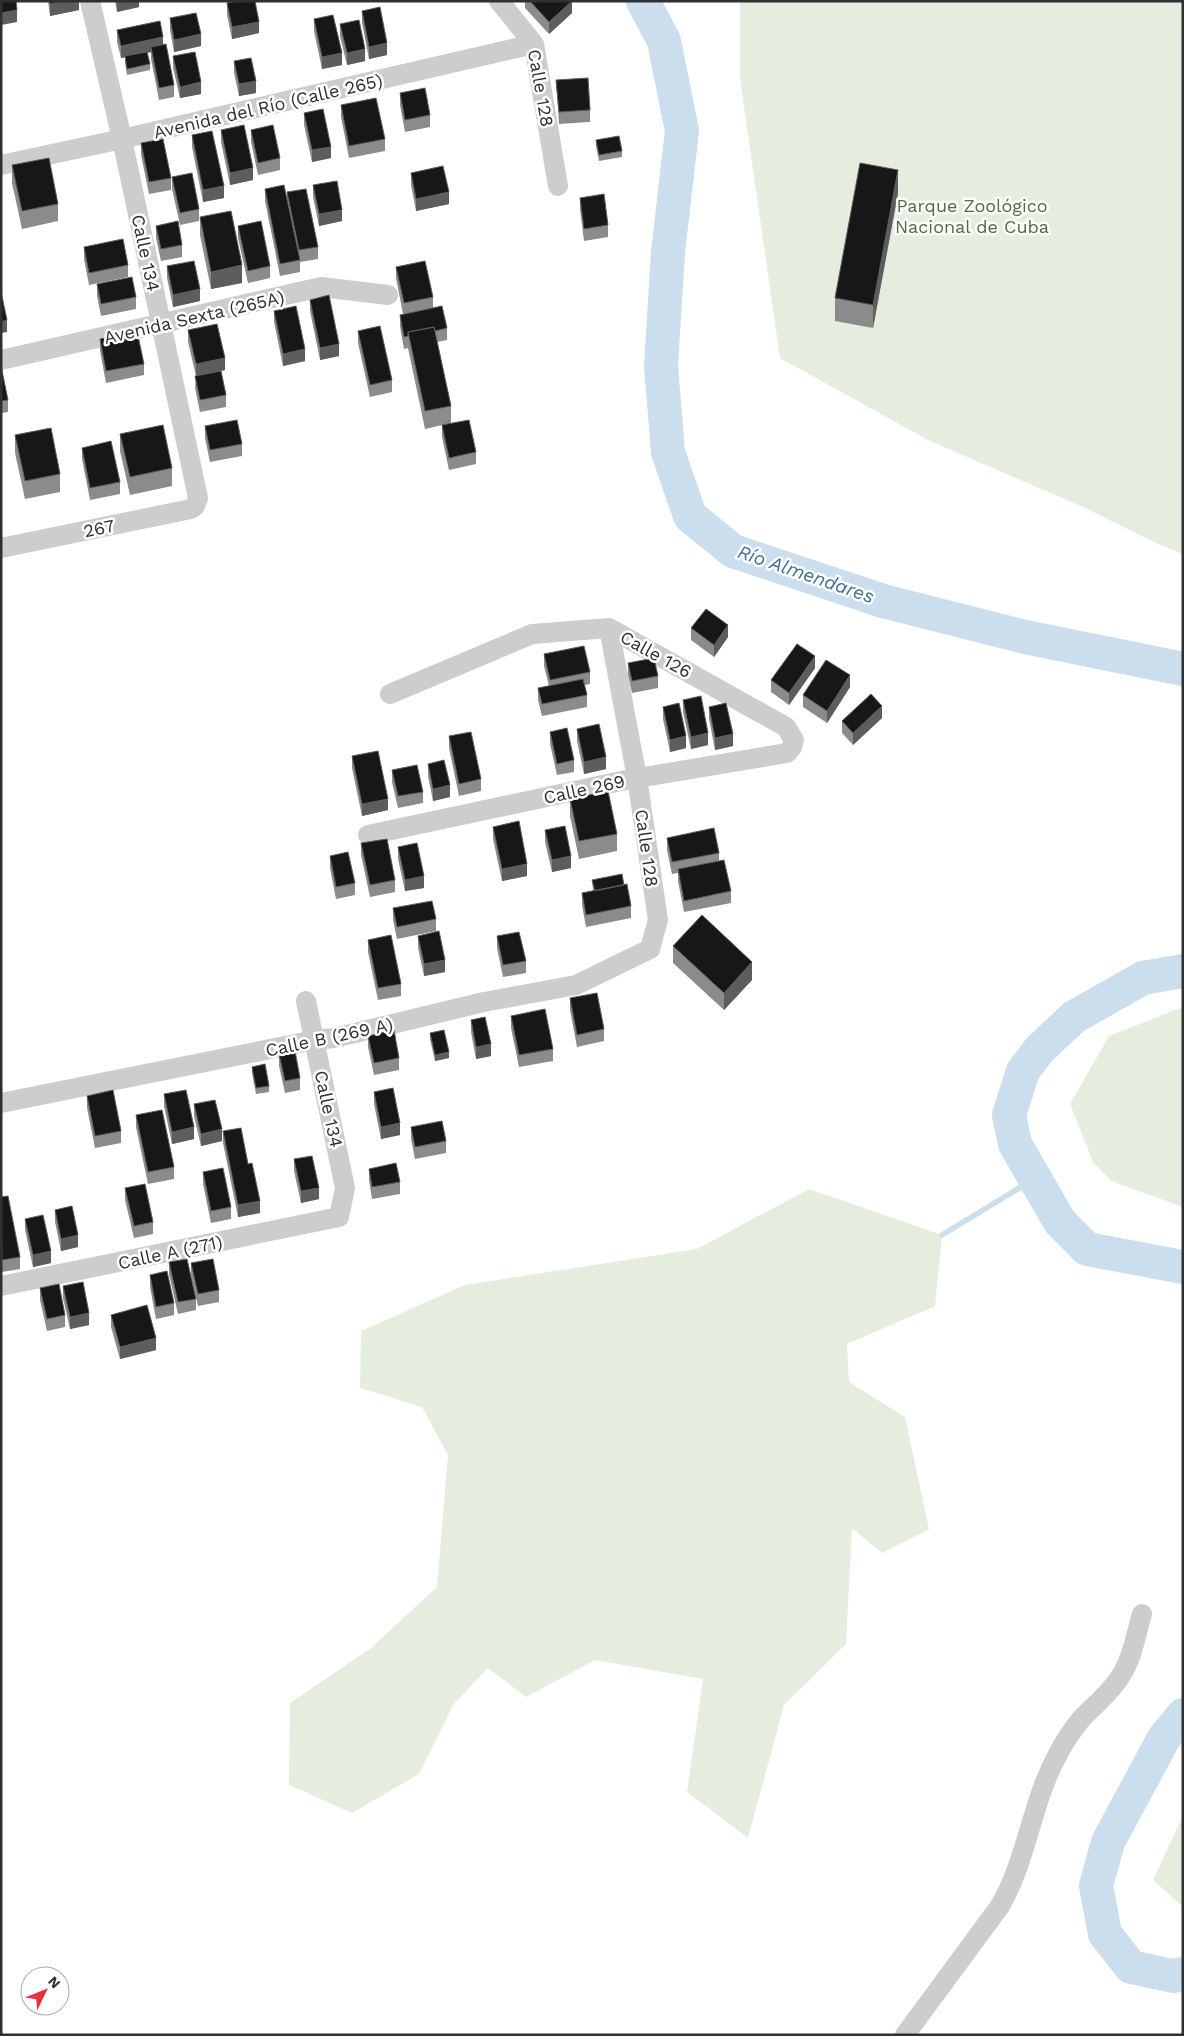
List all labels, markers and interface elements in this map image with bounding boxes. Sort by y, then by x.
street label: Calle 128 [524,48,558,128]
street label: Avenida del Río (Calle 265) [151,69,385,143]
park label: Parque Zoológico Nacional de Cuba [895,195,1049,237]
street label: Calle 134 [128,213,164,293]
street label: Avenida Sexta (265A) [102,286,286,348]
street label: 267 [81,514,117,542]
water label: Río Almendares [735,540,877,608]
street label: Calle 126 [617,626,695,682]
street label: Calle 269 [541,770,627,808]
street label: Calle 128 [631,808,663,888]
street label: Calle B (269 A) [263,1013,395,1061]
street label: Calle 134 [311,1069,347,1149]
street label: Calle A (271) [116,1231,224,1273]
north arrow [20,1966,70,2016]
text: N [45,1973,64,1991]

